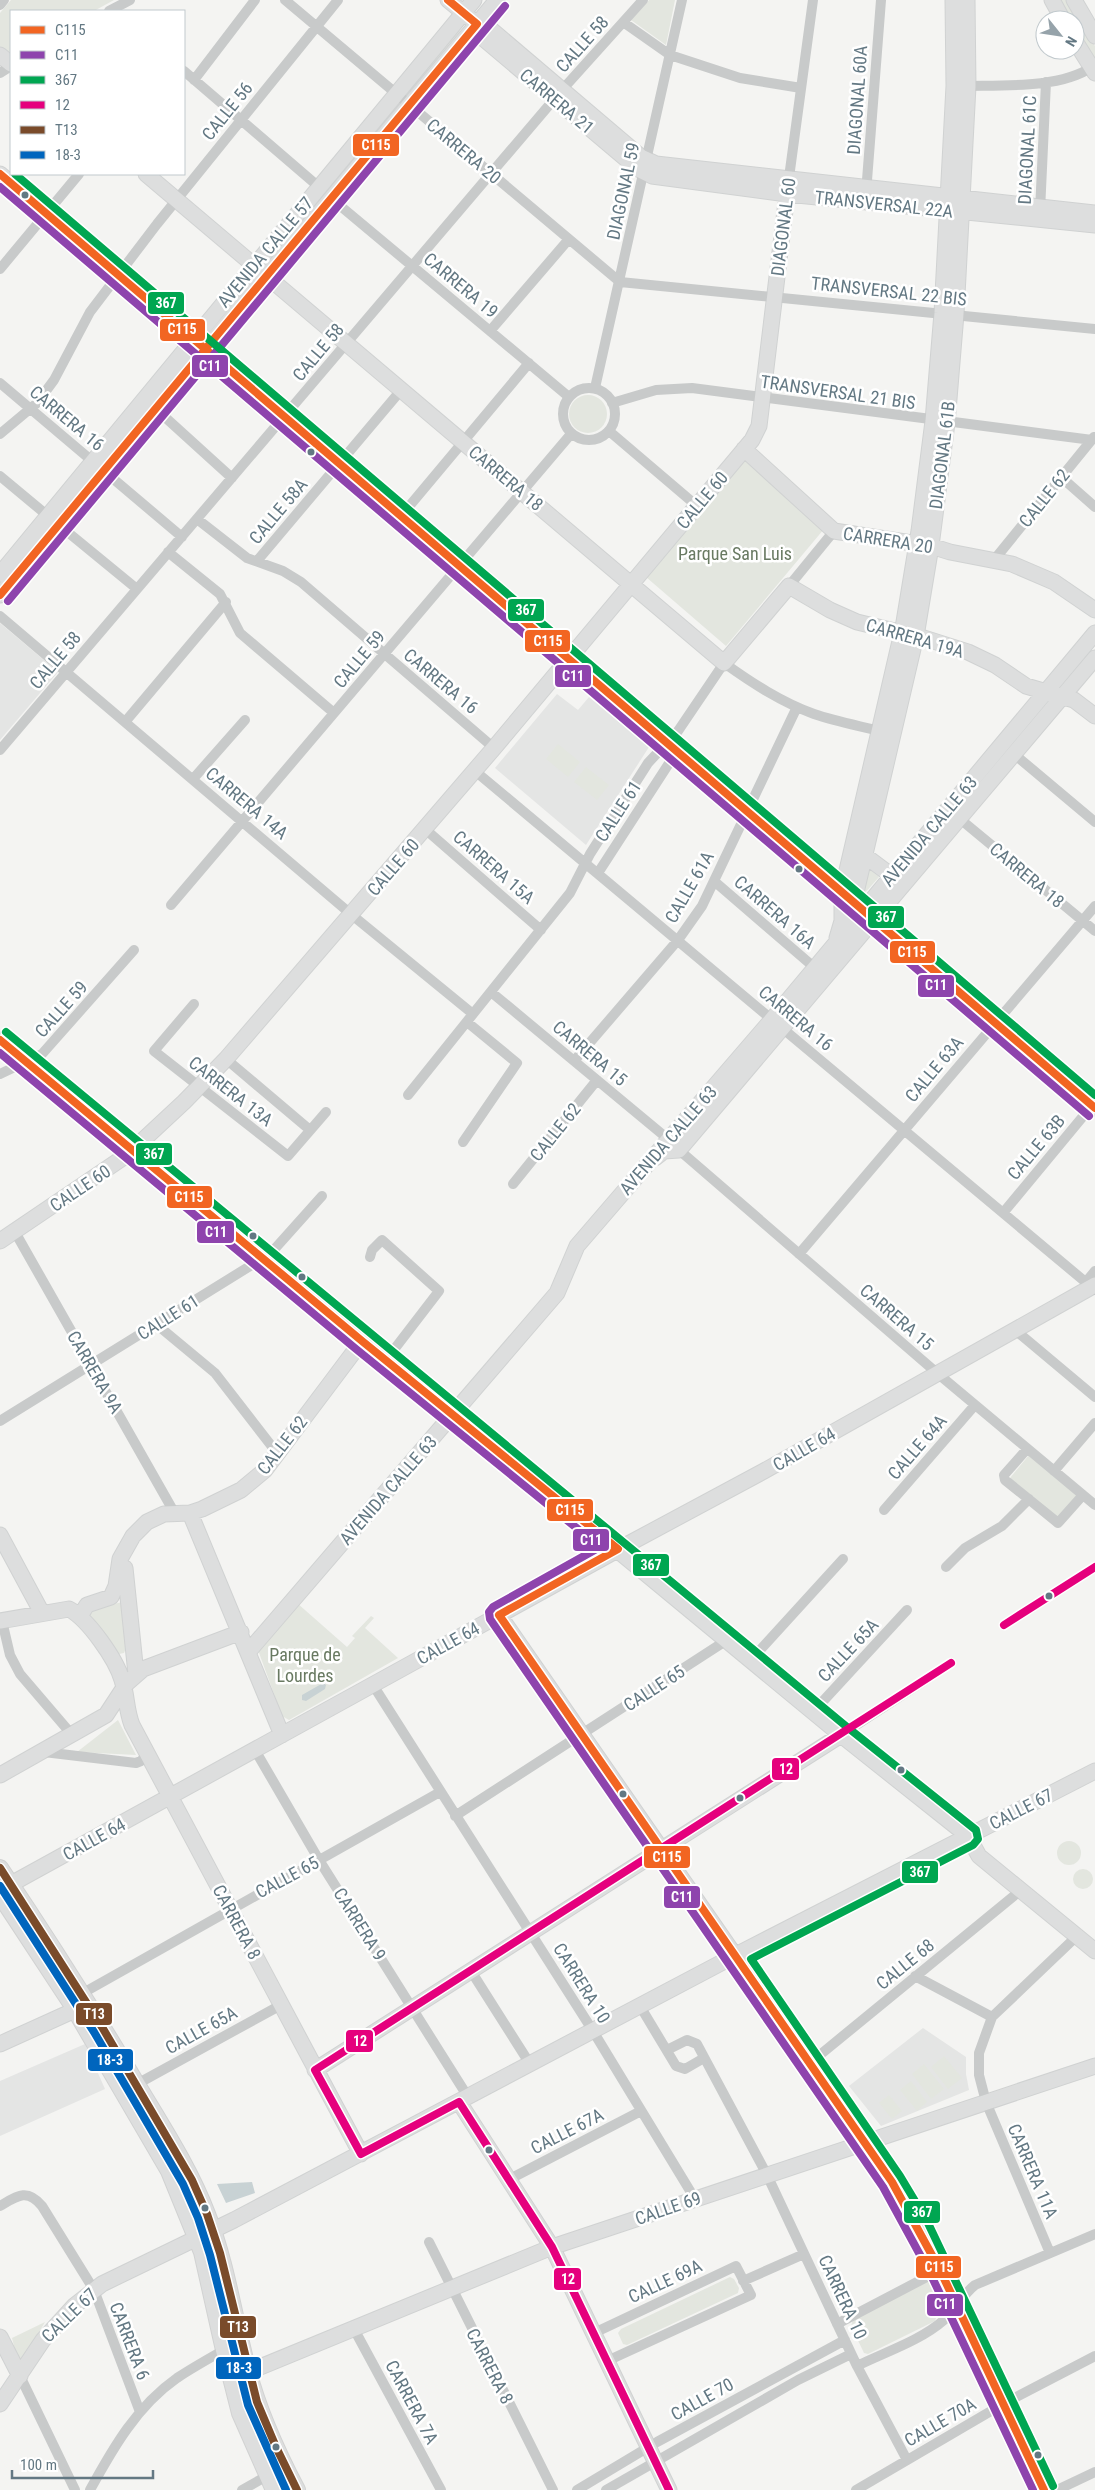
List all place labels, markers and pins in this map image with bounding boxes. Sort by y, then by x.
unlabelled marker [20,190,30,200]
unlabelled marker [306,447,316,457]
unlabelled marker [794,864,804,874]
unlabelled marker [248,1231,258,1241]
unlabelled marker [297,1272,307,1282]
unlabelled marker [1044,1591,1054,1601]
unlabelled marker [896,1765,906,1775]
unlabelled marker [618,1789,628,1799]
unlabelled marker [735,1793,745,1803]
unlabelled marker [484,2145,494,2155]
unlabelled marker [200,2203,210,2213]
unlabelled marker [271,2442,281,2452]
unlabelled marker [1033,2450,1043,2460]

